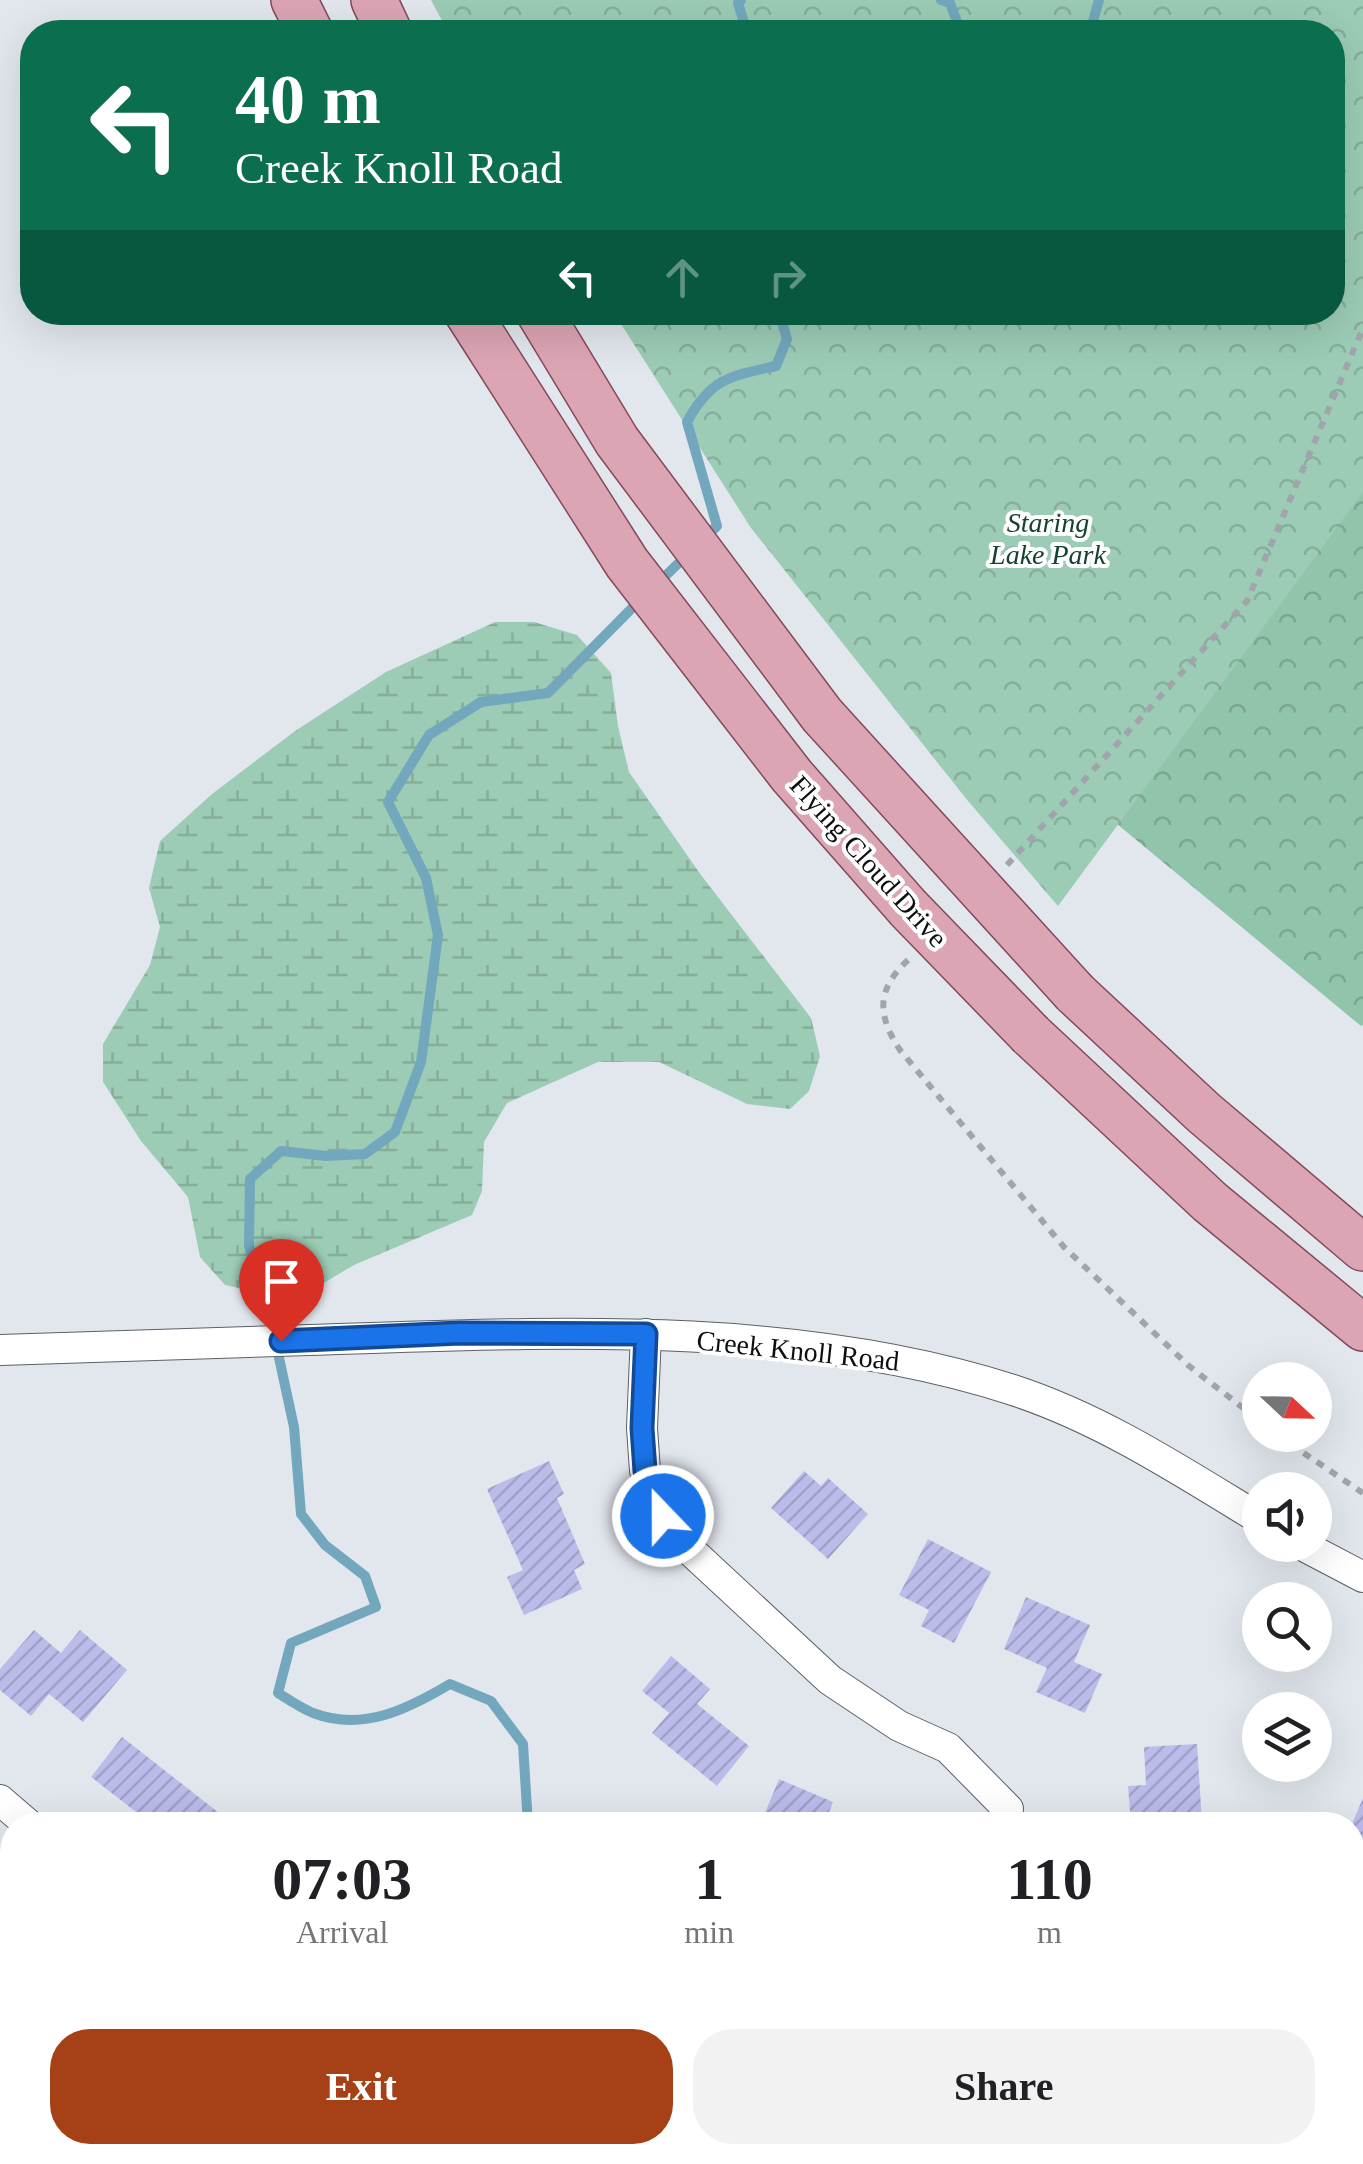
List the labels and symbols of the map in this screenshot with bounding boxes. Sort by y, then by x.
park label: Staring Lake Park [989,507,1106,570]
street label: Flying Cloud Drive [784,769,954,953]
pin [239,1239,324,1342]
street label: Creek Knoll Road [695,1324,901,1377]
north arrow [1242,1362,1332,1452]
position arrow [611,1464,715,1568]

